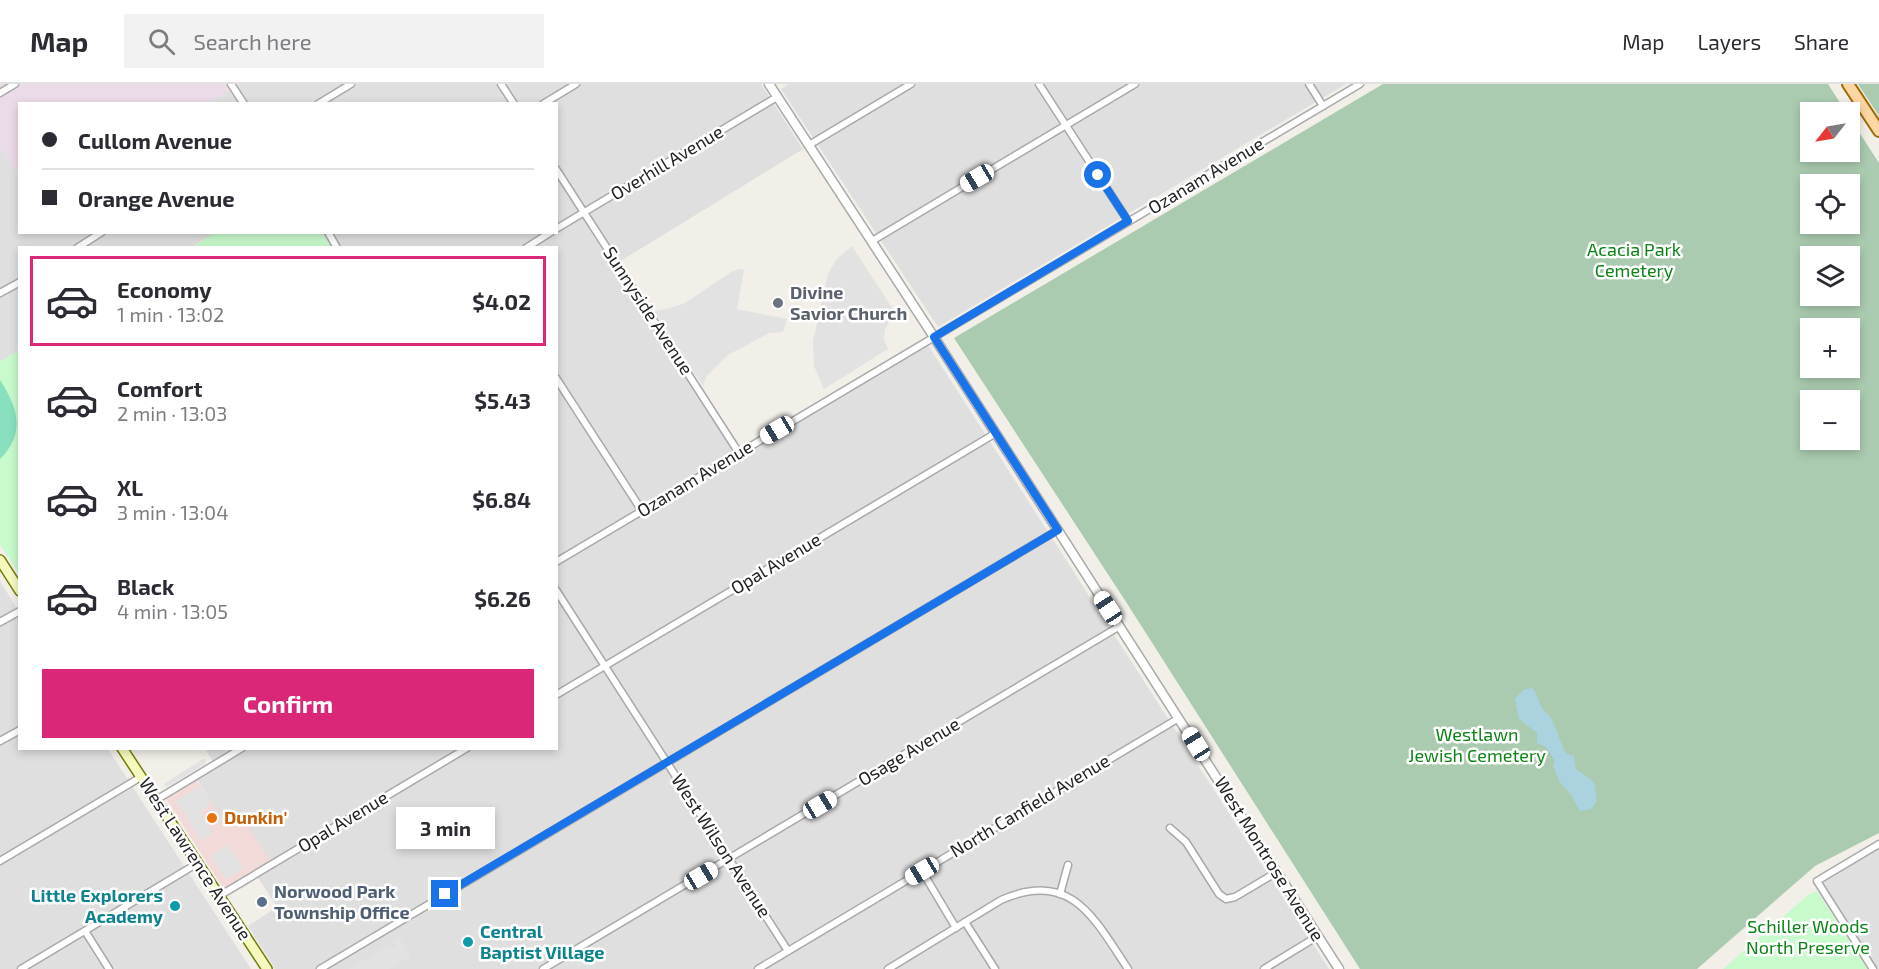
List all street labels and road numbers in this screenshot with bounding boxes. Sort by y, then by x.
street label: Overhill Avenue [606,120,727,204]
street label: Ozanam Avenue [1144,132,1267,218]
street label: Sunnyside Avenue [599,242,698,379]
street label: Ozanam Avenue [633,435,756,521]
street label: Opal Avenue [726,528,825,599]
street label: Osage Avenue [854,712,963,790]
street label: North Canfield Avenue [946,749,1113,861]
street label: West Wilson Avenue [667,770,776,921]
street label: West Montrose Avenue [1210,772,1329,945]
street label: West Lawrence Avenue [135,773,257,944]
street label: Opal Avenue [293,786,392,857]

